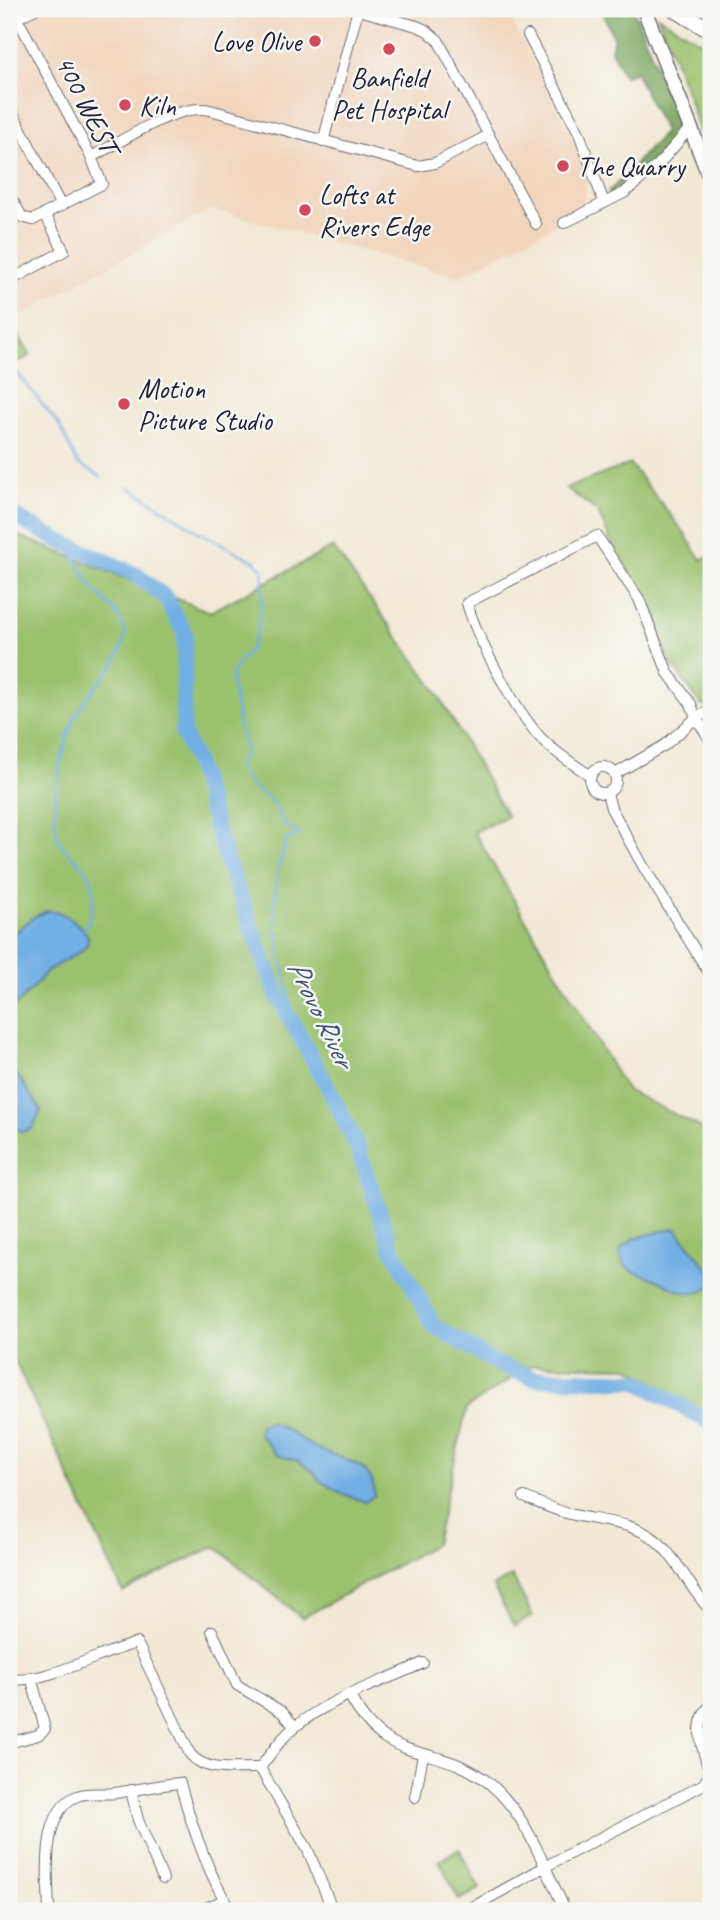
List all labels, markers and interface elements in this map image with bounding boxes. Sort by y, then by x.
place label: Love Olive [212,24,303,59]
marker: Love Olive [307,33,323,49]
marker: Banfield Pet Hospital [381,41,397,57]
street label: 400 WEST [48,49,130,165]
place label: Banfield Pet Hospital [332,60,452,127]
place label: Kiln [139,88,176,123]
marker: Kiln [117,97,133,113]
place label: The Quarry [577,149,687,184]
marker: The Quarry [555,158,571,174]
place label: Lofts at Rivers Edge [319,177,431,244]
marker: Lofts at Rivers Edge [297,202,313,218]
place label: Motion Picture Studio [138,371,274,438]
marker: Motion Picture Studio [116,396,132,412]
water label: Provo River [279,953,365,1077]

